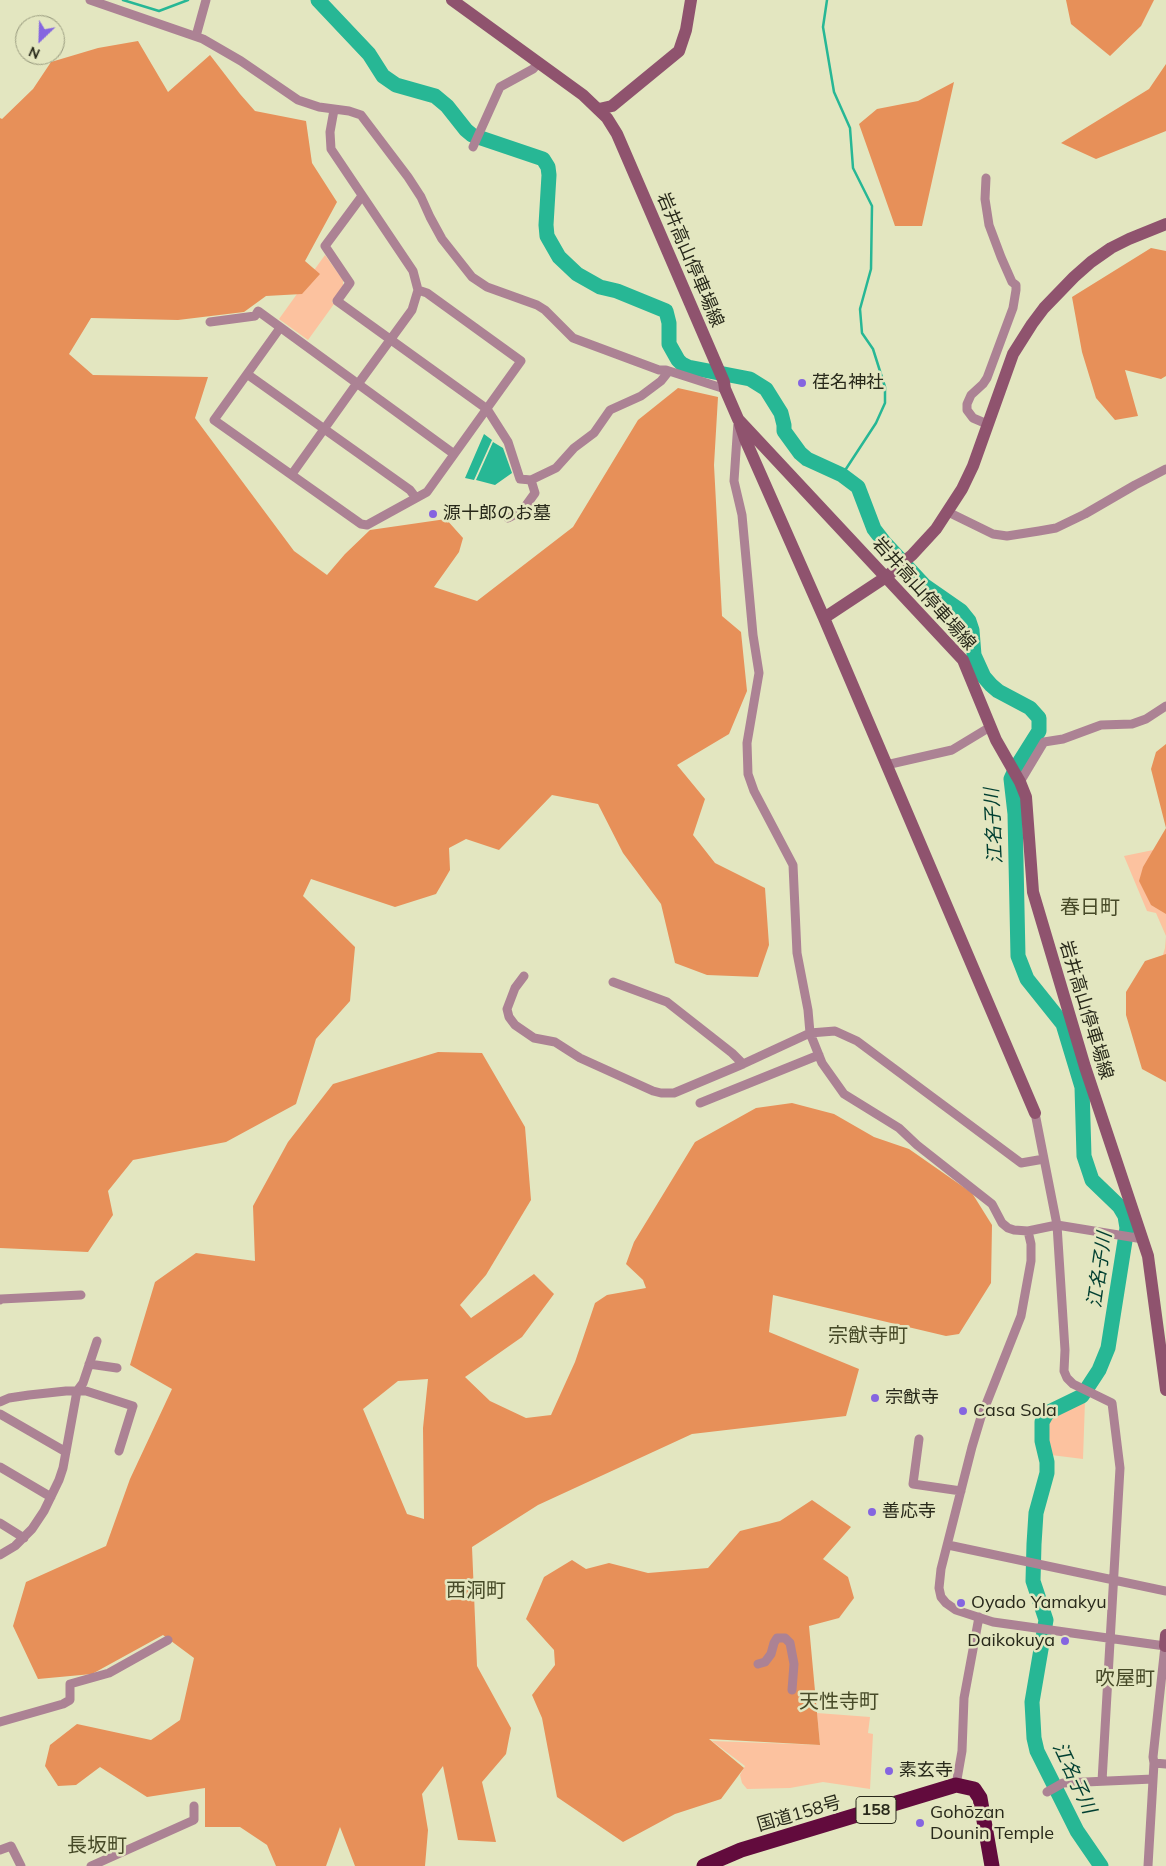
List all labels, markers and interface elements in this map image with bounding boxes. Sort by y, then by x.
north arrow [15,15,65,65]
text: N [26,42,43,63]
street label: 岩井高山停車場線 [652,190,728,330]
place label: 荏名神社 [812,372,884,394]
marker: 荏名神社 [796,377,808,389]
place label: 源十郎のお墓 [443,503,551,525]
marker: 源十郎のお墓 [427,508,439,520]
street label: 岩井高山停車場線 [868,533,980,655]
water label: 江名子川 [981,787,1007,865]
district label: 春日町 [1060,896,1120,920]
street label: 岩井高山停車場線 [1055,938,1117,1082]
water label: 江名子川 [1083,1231,1117,1309]
district label: 宗猷寺町 [828,1324,908,1348]
place label: 宗猷寺 [885,1387,939,1409]
marker: 宗猷寺 [869,1392,881,1404]
place label: Casa Sola [973,1400,1057,1422]
marker: Casa Sola [957,1405,969,1417]
place label: 善応寺 [882,1501,936,1523]
marker: 善応寺 [866,1506,878,1518]
district label: 西洞町 [446,1579,506,1603]
place label: Oyado Yamakyu [971,1592,1107,1614]
marker: Oyado Yamakyu [955,1597,967,1609]
place label: Daikokuya [967,1630,1055,1652]
marker: Daikokuya [1059,1635,1071,1647]
district label: 吹屋町 [1095,1667,1155,1691]
district label: 天性寺町 [799,1690,879,1714]
water label: 江名子川 [1048,1739,1100,1817]
place label: 素玄寺 [899,1760,953,1782]
marker: 素玄寺 [883,1765,895,1777]
street label: 国道158号 [754,1792,844,1836]
road number: 158 [856,1796,896,1824]
place label: Gohōzan Dounin Temple [930,1802,1054,1845]
marker: Gohōzan Dounin Temple [914,1817,926,1829]
district label: 長坂町 [67,1834,127,1858]

